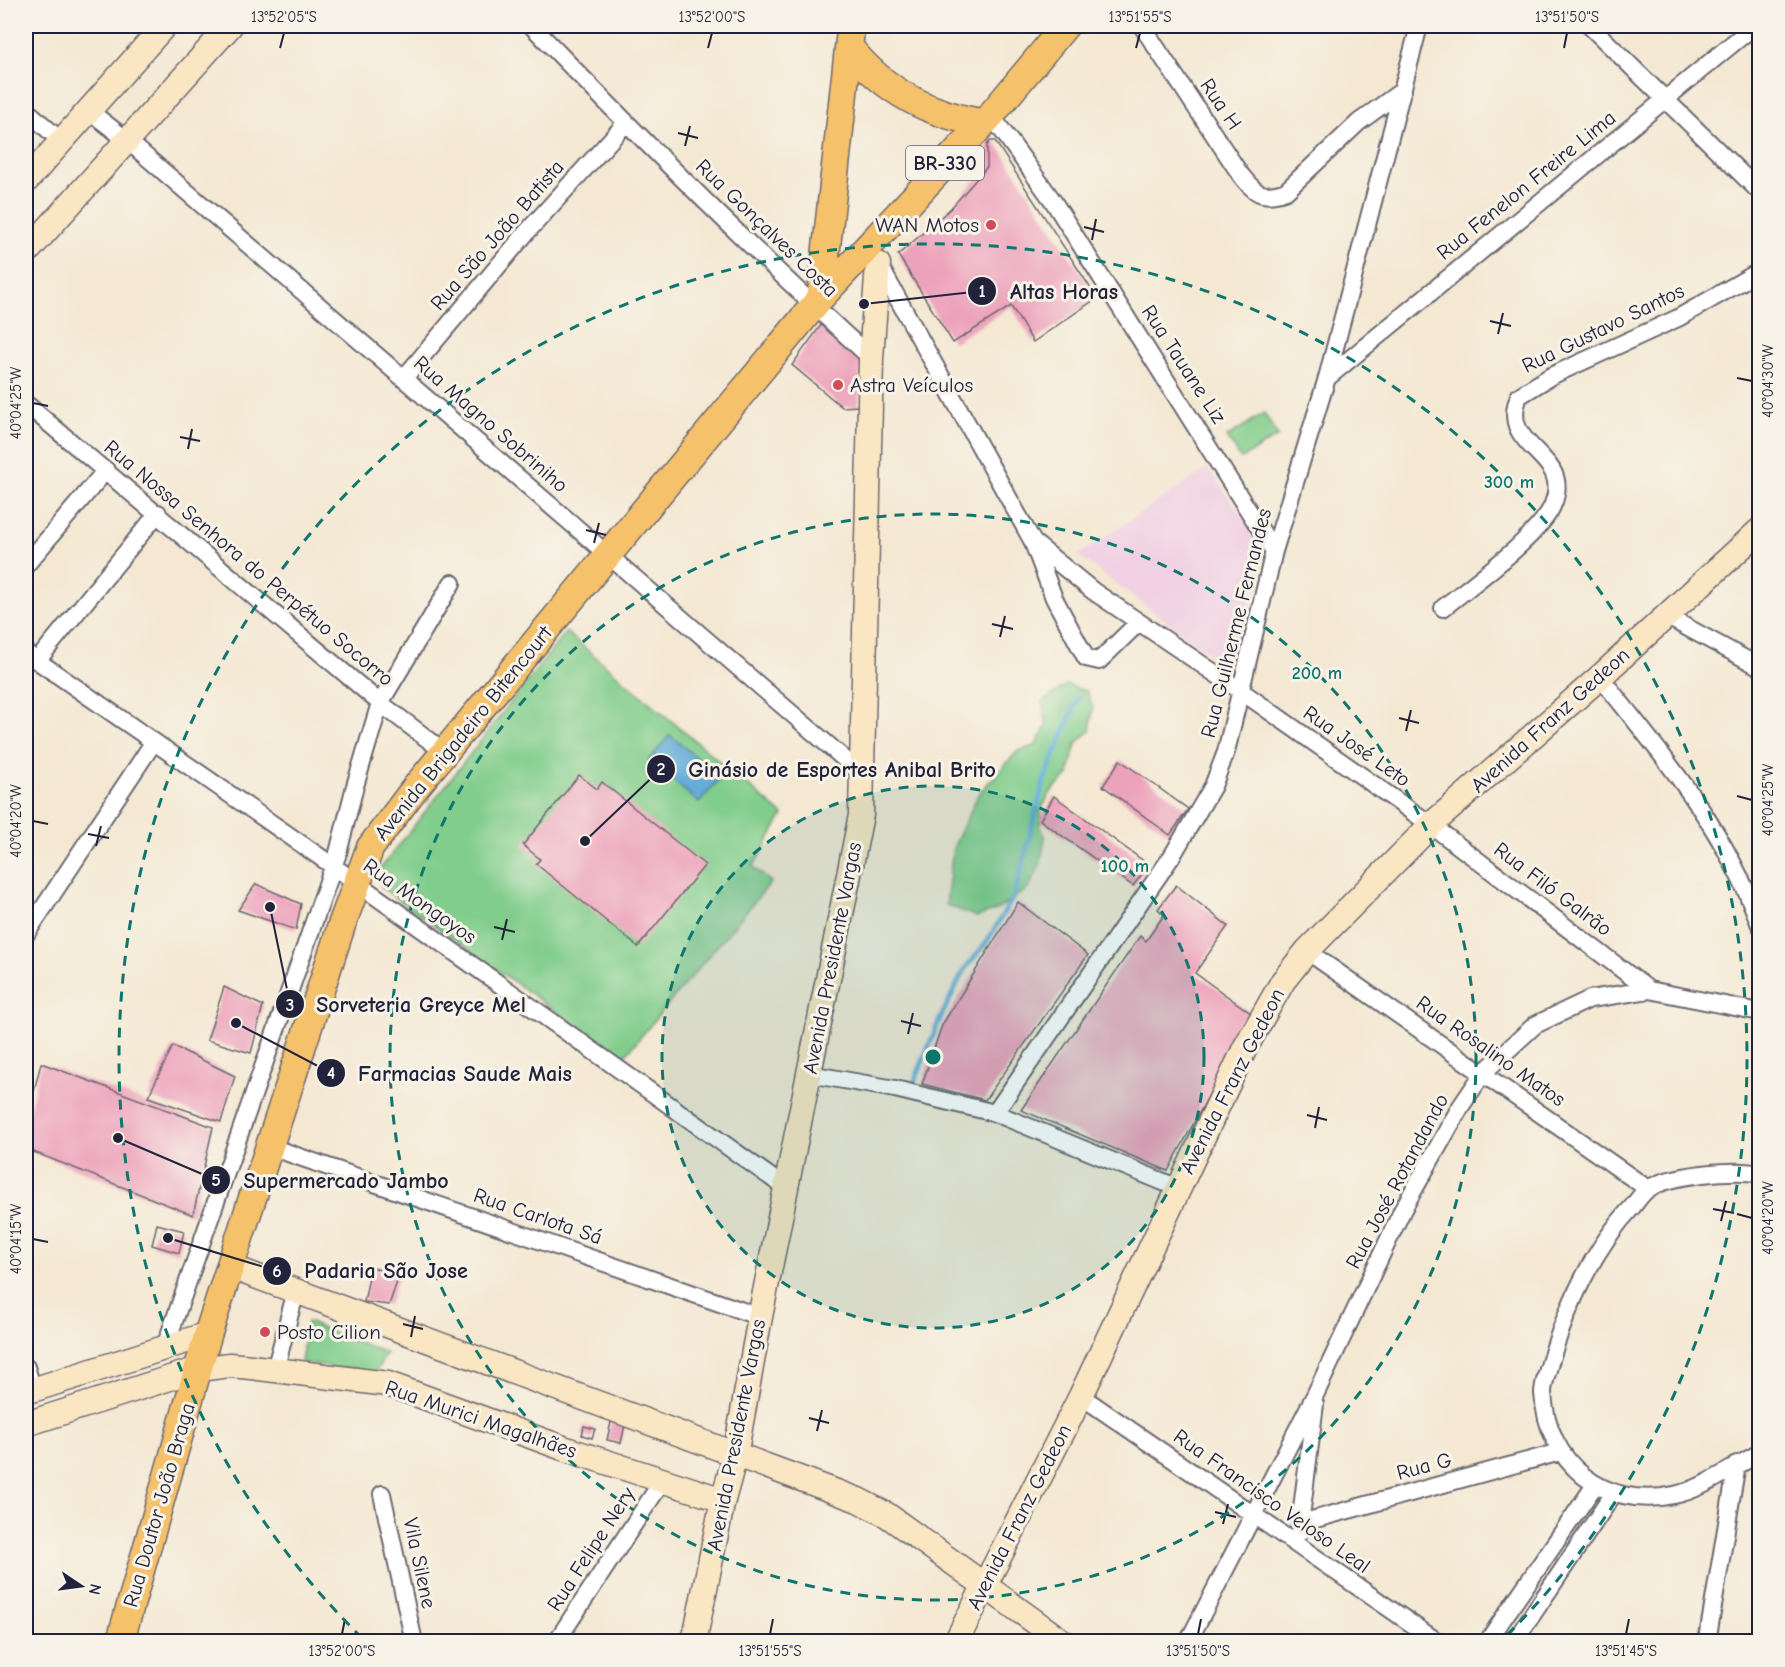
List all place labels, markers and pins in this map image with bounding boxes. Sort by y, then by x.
place label: WAN Motos [875,213,979,237]
marker: WAN Motos [984,218,998,232]
callout: Altas Horas [967,271,1130,311]
place label: Astra Veículos [850,373,973,397]
marker: Astra Veículos [831,378,845,392]
callout: Ginásio de Esportes Anibal Brito [646,749,1008,789]
callout: Sorveteria Greyce Mel [275,984,538,1024]
centre of rings [923,1047,943,1067]
callout: Farmacias Saude Mais [316,1053,584,1093]
callout: Supermercado Jambo [201,1160,461,1200]
callout: Padaria São Jose [262,1251,480,1291]
place label: Posto Cilion [277,1320,381,1344]
marker: Posto Cilion [258,1325,272,1339]

